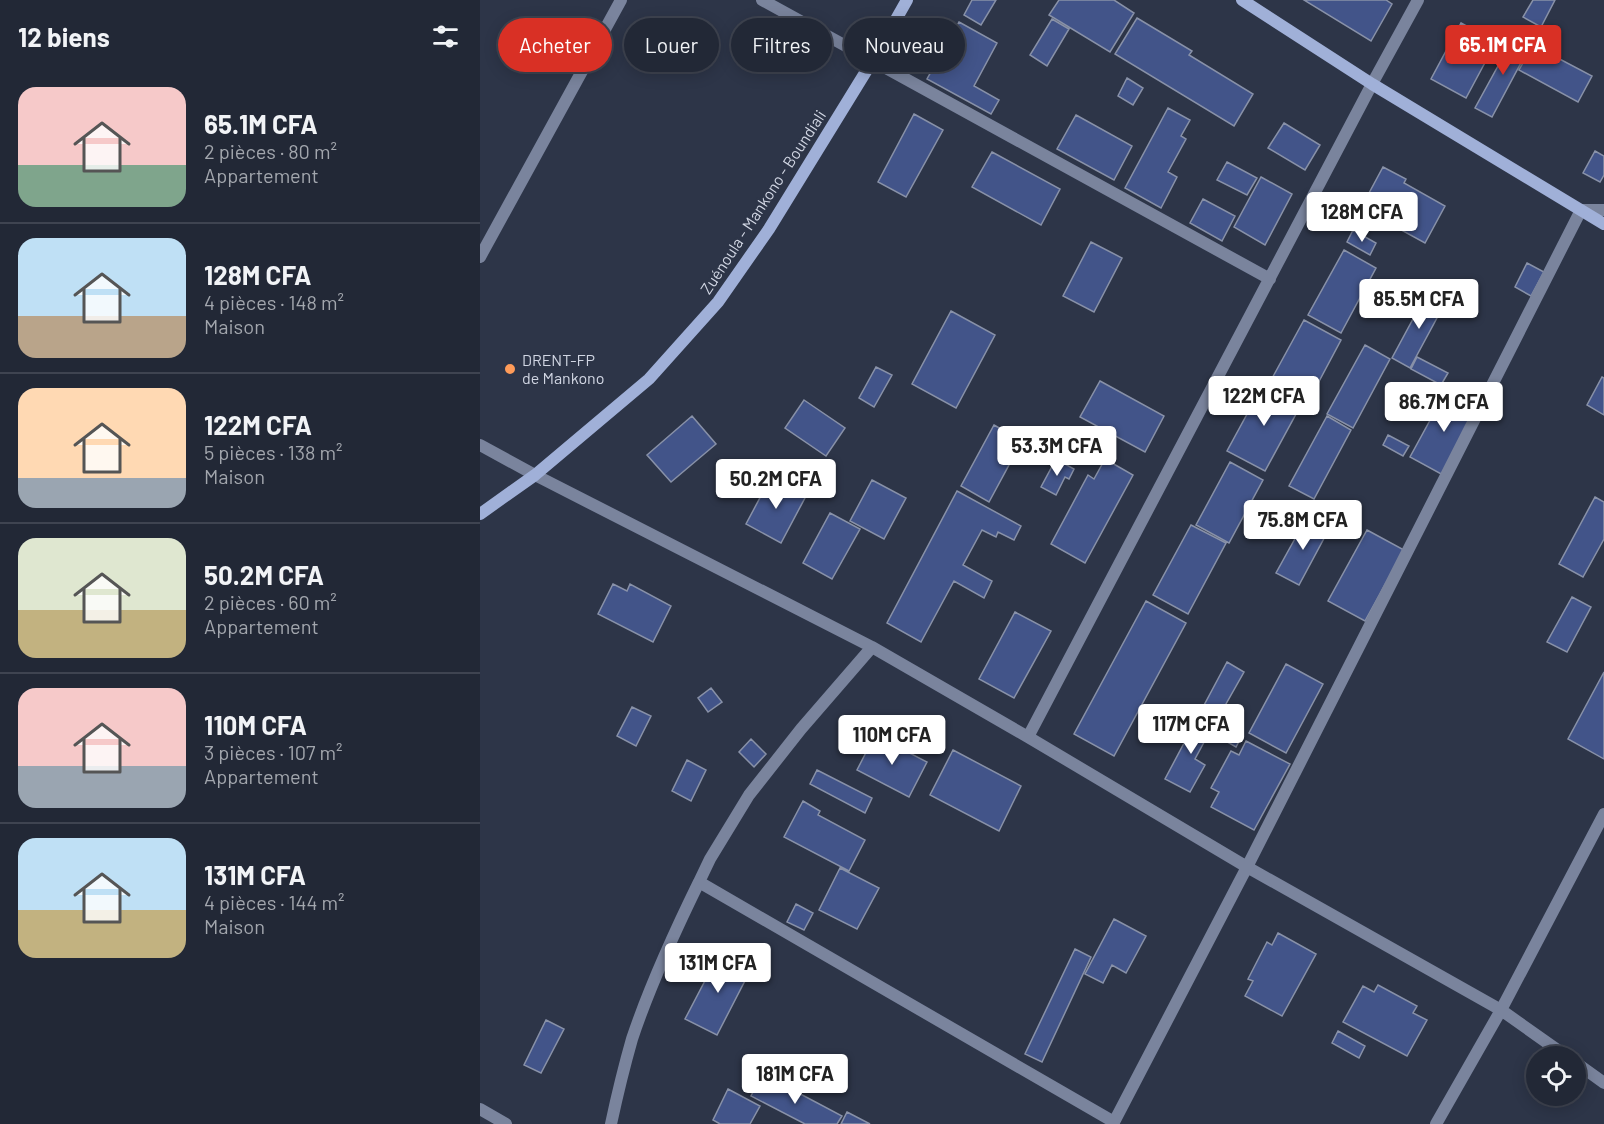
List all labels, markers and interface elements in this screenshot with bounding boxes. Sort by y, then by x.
chip: Acheter [498,18,612,72]
chip: Louer [624,18,719,72]
chip: Filtres [731,18,832,72]
chip: Nouveau [844,18,965,72]
icon: filters [429,20,462,53]
text: 12 biens [18,21,110,52]
pin: 65.1M CFA [1434,25,1572,76]
text: 65.1M CFA [1459,32,1547,56]
street label: Zuénoula - Mankono - Boundiali [696,106,829,297]
text: 65.1M CFA [204,108,318,139]
icon: home [66,111,138,183]
text: 2 pièces · 80 m² [204,139,337,163]
text: Appartement [204,163,319,187]
pin: 128M CFA [1300,192,1424,243]
text: 128M CFA [1321,199,1403,223]
text: 128M CFA [204,259,311,290]
icon: home [66,262,138,334]
pin: 85.5M CFA [1350,279,1488,330]
text: 85.5M CFA [1373,286,1465,310]
text: 4 pièces · 148 m² [204,290,344,314]
text: Maison [204,314,265,338]
place label: DRENT-FP de Mankono [522,350,604,387]
marker: DRENT-FP de Mankono [503,362,517,376]
pin: 122M CFA [1202,376,1326,427]
pin: 86.7M CFA [1375,382,1513,433]
text: 122M CFA [1223,383,1306,407]
text: 86.7M CFA [1399,389,1489,413]
text: 122M CFA [204,409,312,440]
icon: home [66,412,138,484]
pin: 53.3M CFA [988,426,1126,477]
text: 53.3M CFA [1011,433,1103,457]
text: 5 pièces · 138 m² [204,440,343,464]
pin: 50.2M CFA [707,459,845,510]
text: Maison [204,464,265,488]
text: 50.2M CFA [730,466,822,490]
pin: 75.8M CFA [1234,500,1372,551]
text: 75.8M CFA [1258,507,1348,531]
text: 50.2M CFA [204,559,324,590]
icon: home [66,562,138,634]
text: 2 pièces · 60 m² [204,590,337,614]
text: Appartement [204,614,319,638]
pin: 117M CFA [1129,704,1253,755]
text: 110M CFA [204,709,307,740]
text: 117M CFA [1152,711,1230,735]
icon: home [66,712,138,784]
pin: 110M CFA [830,715,954,766]
text: 110M CFA [852,722,932,746]
text: 3 pièces · 107 m² [204,740,343,764]
text: Appartement [204,764,319,788]
text: 131M CFA [204,859,306,890]
icon: home [66,862,138,934]
text: 4 pièces · 144 m² [204,890,345,914]
text: Maison [204,914,265,938]
pin: 131M CFA [656,943,780,994]
text: 131M CFA [679,950,757,974]
map controls [1526,1046,1586,1106]
button: locate [1526,1046,1586,1106]
pin: 181M CFA [733,1054,857,1105]
text: 181M CFA [756,1061,834,1085]

